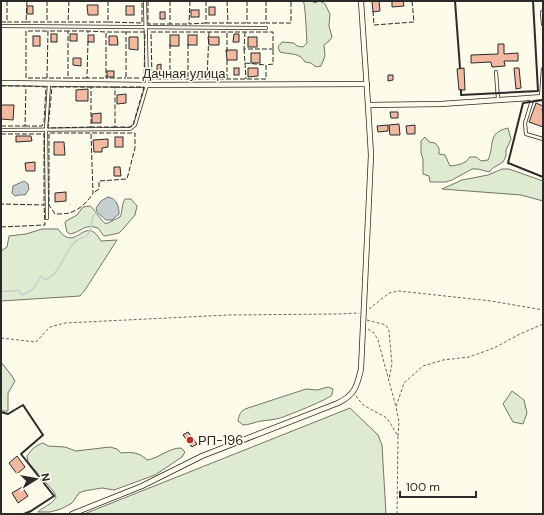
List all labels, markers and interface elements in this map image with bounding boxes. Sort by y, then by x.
street label: Дачная улица [142,65,226,82]
place label: РП-196 [198,432,243,449]
marker: РП-196 [185,435,195,445]
north arrow [16,459,56,499]
text: N [38,472,53,482]
scale bar [400,473,476,499]
text: 100 m [406,479,440,495]

